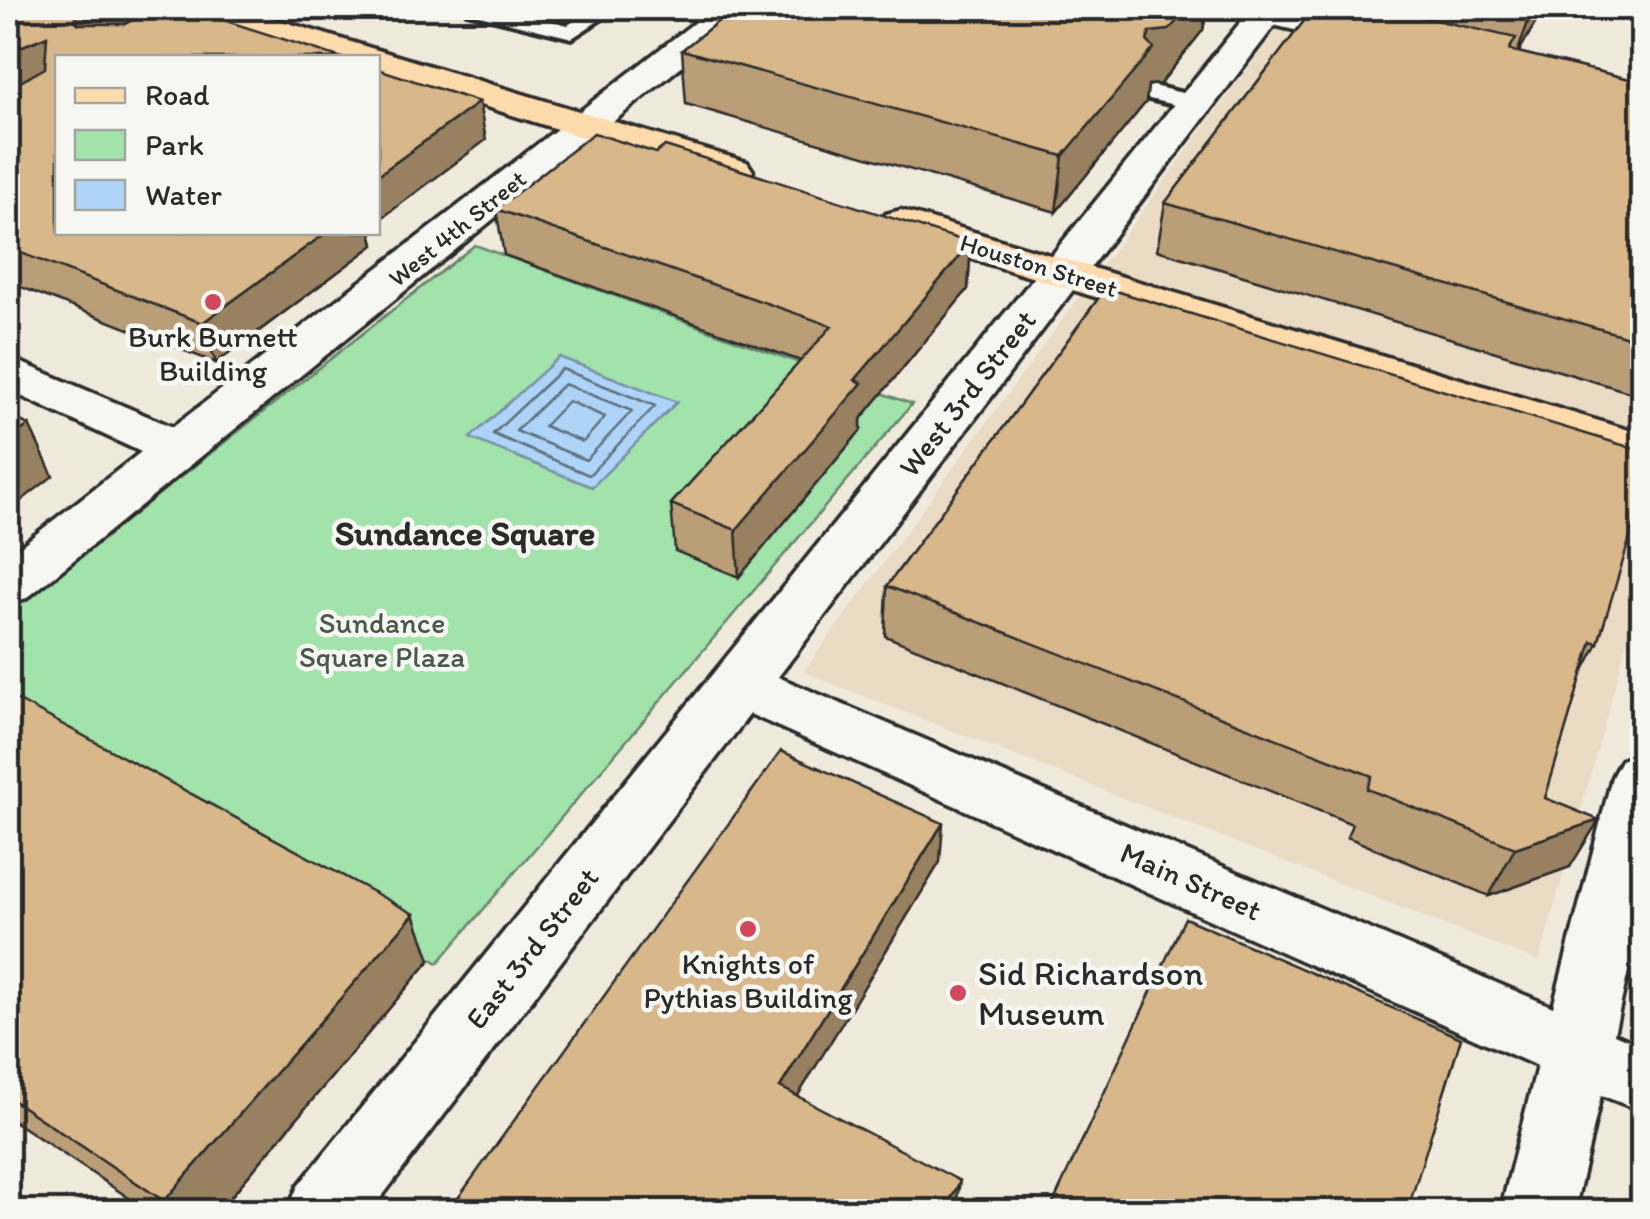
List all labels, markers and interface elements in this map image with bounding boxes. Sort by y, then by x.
legend [55,55,380,235]
text: Road [145,76,210,113]
text: Park [145,126,204,163]
street label: West 4th Street [382,163,532,293]
text: Water [145,176,223,213]
street label: Houston Street [957,227,1121,303]
marker: Burk Burnett Building [202,291,224,313]
street label: West 3rd Street [890,302,1044,484]
place label: Burk Burnett Building [128,318,298,389]
district label: Sundance Square [335,512,595,554]
park label: Sundance Square Plaza [299,604,465,675]
street label: Main Street [1115,833,1267,929]
street label: East 3rd Street [457,860,607,1036]
marker: Knights of Pythias Building [737,918,759,940]
place label: Knights of Pythias Building [643,945,853,1016]
place label: Sid Richardson Museum [978,952,1203,1034]
marker: Sid Richardson Museum [947,982,969,1004]

